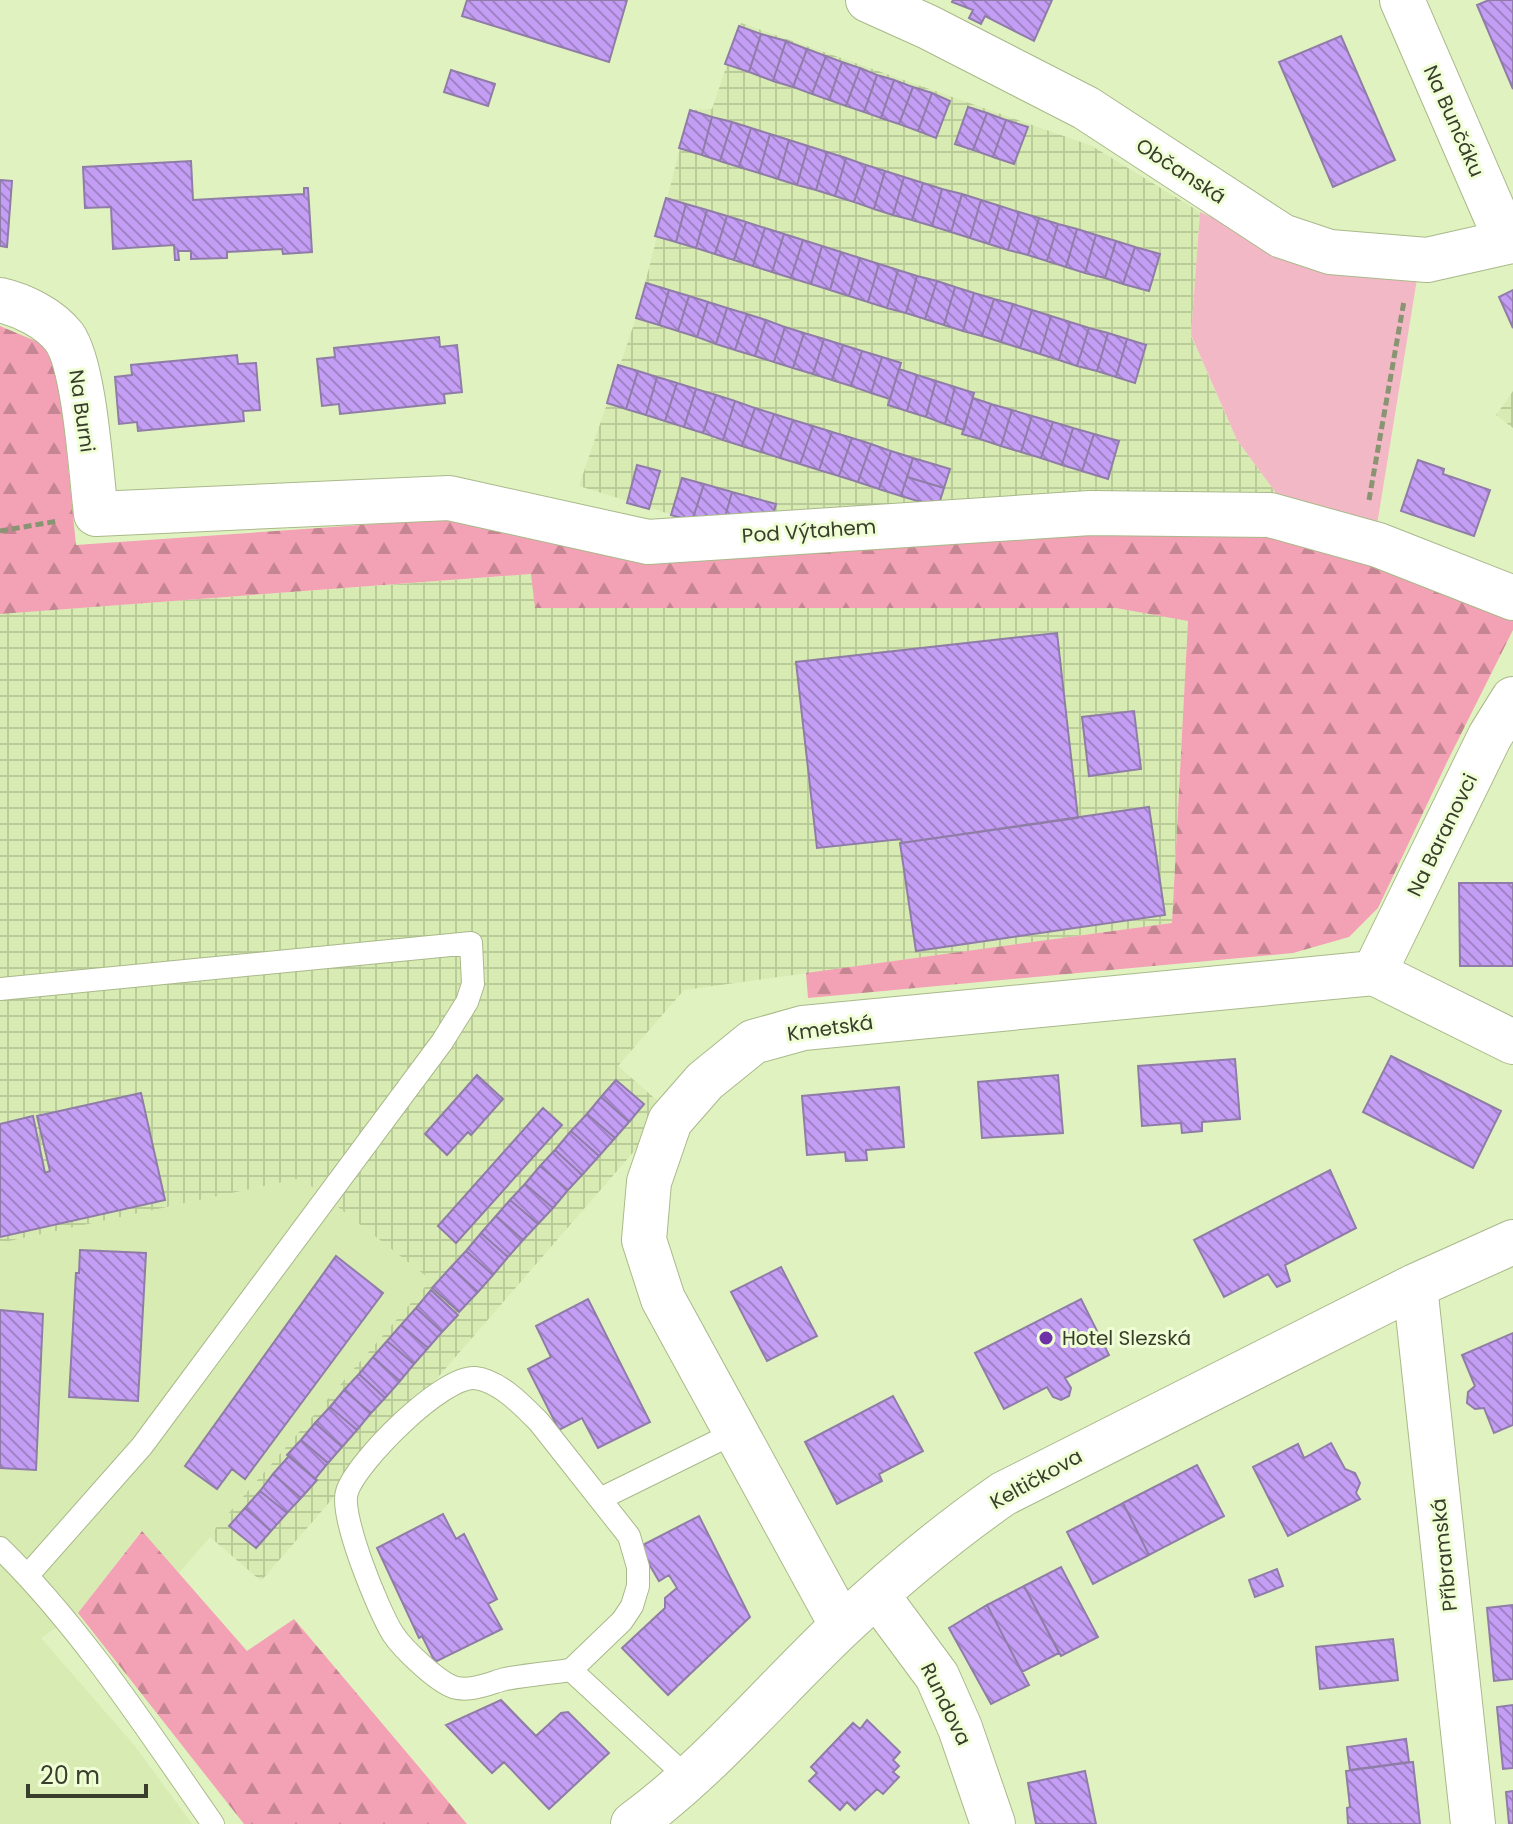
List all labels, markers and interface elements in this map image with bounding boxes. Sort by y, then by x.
street label: Na Bunčáku [1417,61,1491,181]
street label: Občanská [1131,131,1231,211]
street label: Na Burni [62,368,102,454]
street label: Pod Výtahem [741,512,877,550]
street label: Na Baranovci [1400,769,1484,901]
street label: Kmetská [785,1008,875,1048]
place label: Hotel Slezská [1062,1324,1191,1352]
marker: Hotel Slezská [1037,1329,1055,1347]
street label: Keltičkova [985,1442,1087,1516]
street label: Příbramská [1424,1497,1464,1613]
street label: Rundova [914,1658,978,1750]
scale bar [28,1748,146,1798]
text: 20 m [40,1759,100,1792]

